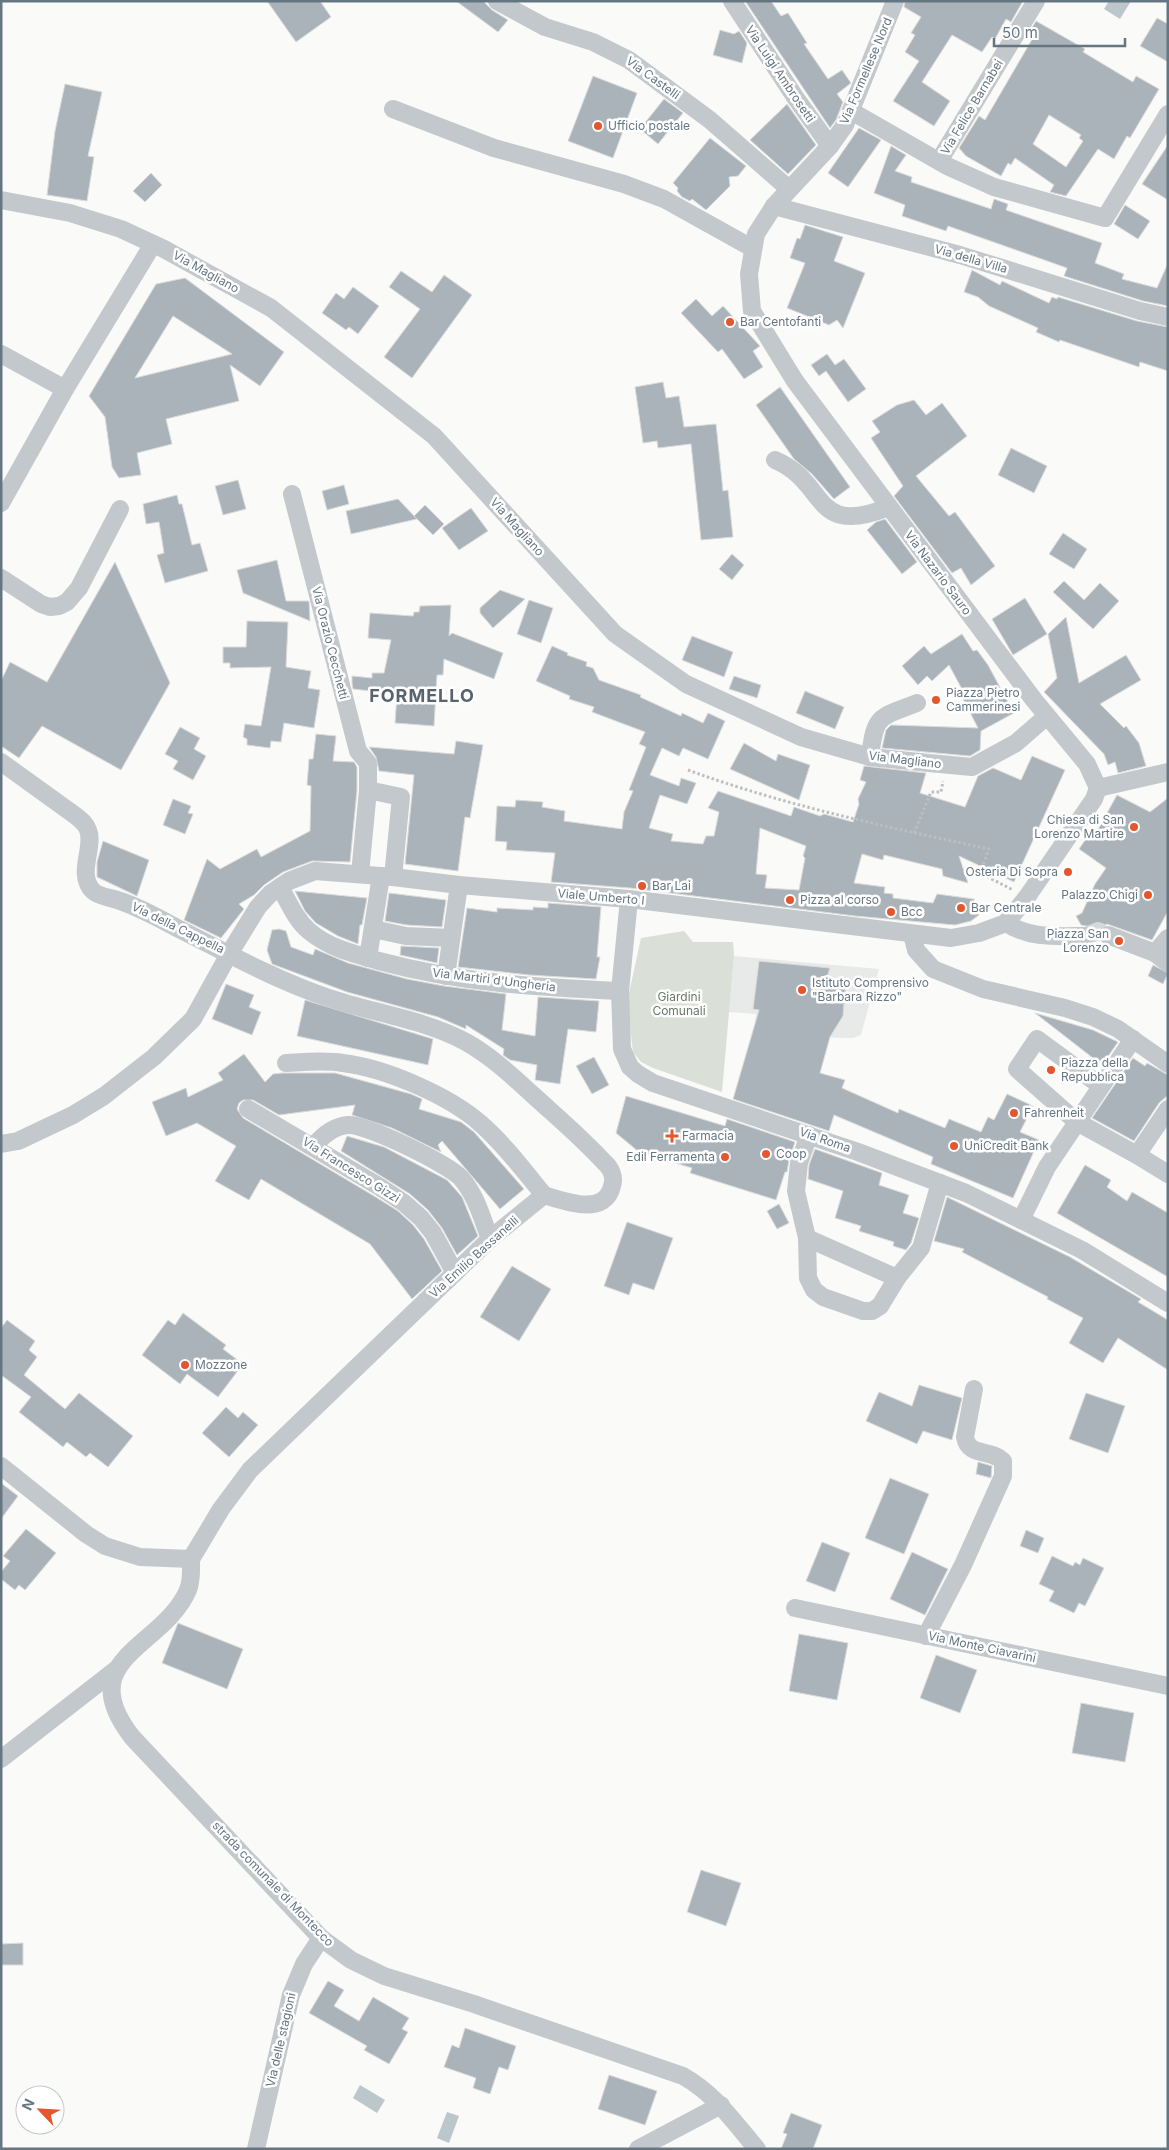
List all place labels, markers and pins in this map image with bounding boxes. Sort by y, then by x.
place label: Ufficio postale [608,118,690,133]
marker: Ufficio postale [592,120,604,132]
place label: Bar Centofanti [740,314,821,329]
marker: Bar Centofanti [724,316,736,328]
place label: Piazza Pietro Cammerinesi [946,685,1021,714]
marker: Piazza Pietro Cammerinesi [930,694,942,706]
place label: Chiesa di San Lorenzo Martire [1034,812,1124,841]
marker: Chiesa di San Lorenzo Martire [1128,821,1140,833]
place label: Osteria Di Sopra [966,864,1058,879]
marker: Osteria Di Sopra [1062,866,1074,878]
place label: Bar Lai [652,878,691,893]
marker: Bar Lai [636,880,648,892]
place label: Palazzo Chigi [1061,887,1138,902]
marker: Palazzo Chigi [1142,889,1154,901]
place label: Pizza al corso [800,892,879,907]
marker: Pizza al corso [784,894,796,906]
place label: Bar Centrale [971,900,1041,915]
marker: Bar Centrale [955,902,967,914]
place label: Bcc [901,904,923,919]
marker: Bcc [885,906,897,918]
place label: Piazza San Lorenzo [1047,926,1109,955]
marker: Piazza San Lorenzo [1113,935,1125,947]
place label: Istituto Comprensivo "Barbara Rizzo" [812,975,929,1004]
marker: Istituto Comprensivo "Barbara Rizzo" [796,984,808,996]
place label: Piazza della Repubblica [1061,1055,1129,1084]
marker: Piazza della Repubblica [1045,1064,1057,1076]
place label: Fahrenheit [1024,1105,1084,1120]
marker: Fahrenheit [1008,1107,1020,1119]
place label: Farmacia [682,1128,734,1143]
marker: Farmacia [666,1130,678,1142]
place label: UniCredit Bank [964,1138,1049,1153]
marker: UniCredit Bank [948,1140,960,1152]
place label: Coop [776,1146,807,1161]
marker: Coop [760,1148,772,1160]
place label: Edil Ferramenta [626,1149,715,1164]
marker: Edil Ferramenta [719,1151,731,1163]
place label: Mozzone [195,1357,247,1372]
marker: Mozzone [179,1359,191,1371]

